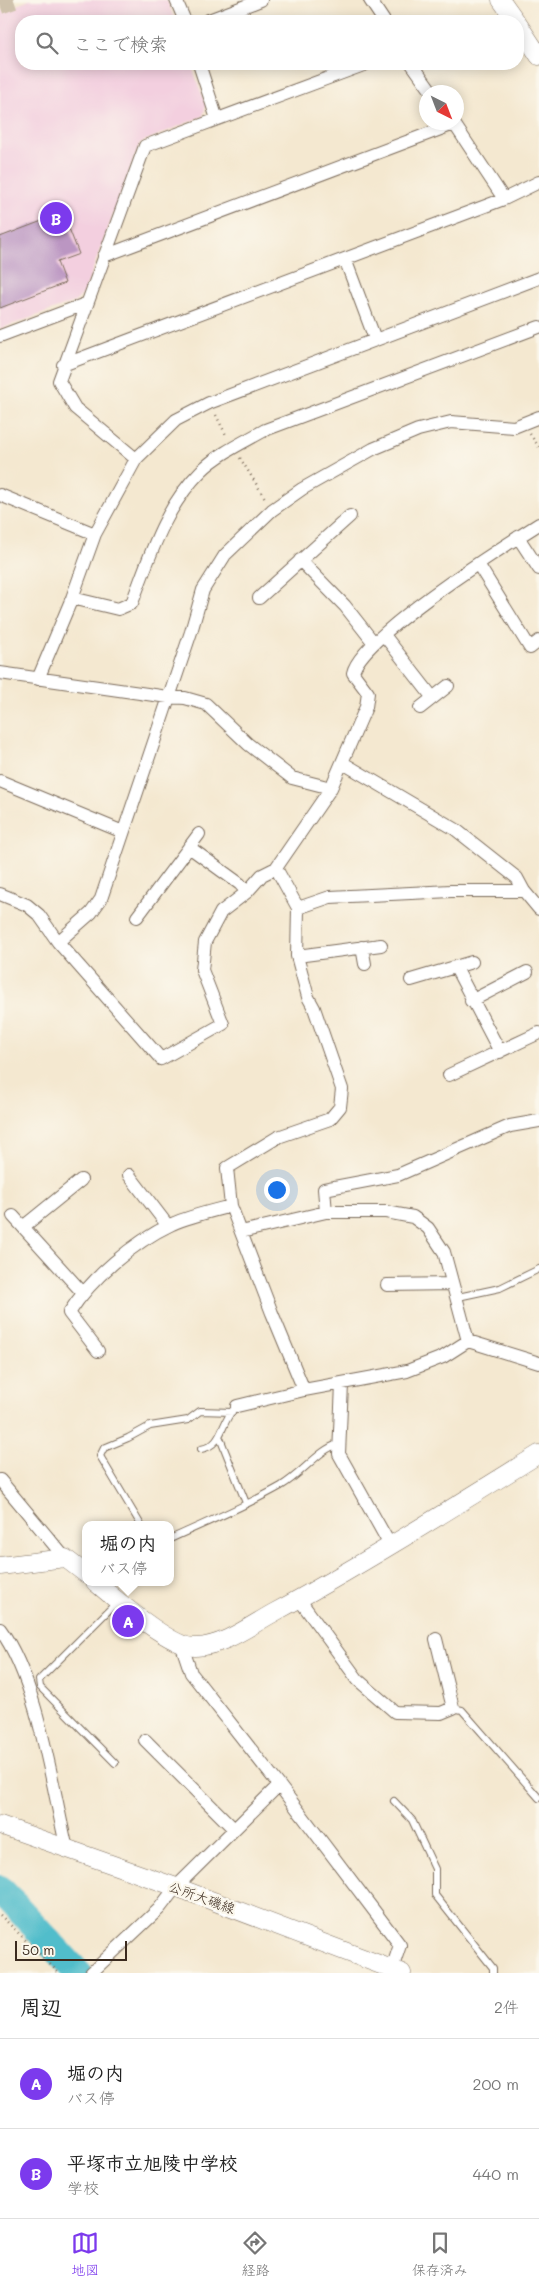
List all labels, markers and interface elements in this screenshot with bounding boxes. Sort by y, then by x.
search box [15,15,524,70]
icon: search [33,29,61,57]
text: ここで検索 [73,31,168,56]
north arrow [419,85,464,130]
pin: B [40,199,72,237]
your location [264,1177,290,1203]
popup [82,1521,174,1586]
text: 堀の内 [99,1530,157,1555]
text: バス停 [99,1557,148,1578]
pin: A [112,1602,144,1640]
street label: 公所大磯線 [166,1876,238,1918]
scale bar [15,1938,128,1961]
text: 50 m [22,1940,54,1959]
text: 周辺 [20,1993,62,2020]
text: 2件 [494,1996,519,2017]
text: 堀の内 [67,2060,124,2085]
text: A [30,2073,42,2094]
text: 200 m [472,2073,519,2094]
text: バス停 [67,2087,115,2108]
text: 平塚市立旭陵中学校 [67,2150,238,2175]
text: B [31,2163,41,2184]
text: 440 m [472,2163,519,2184]
text: 学校 [67,2177,99,2198]
tab: 地図 [71,2229,99,2279]
tab: 経路 [241,2229,269,2279]
tab: 保存済み [412,2229,468,2279]

